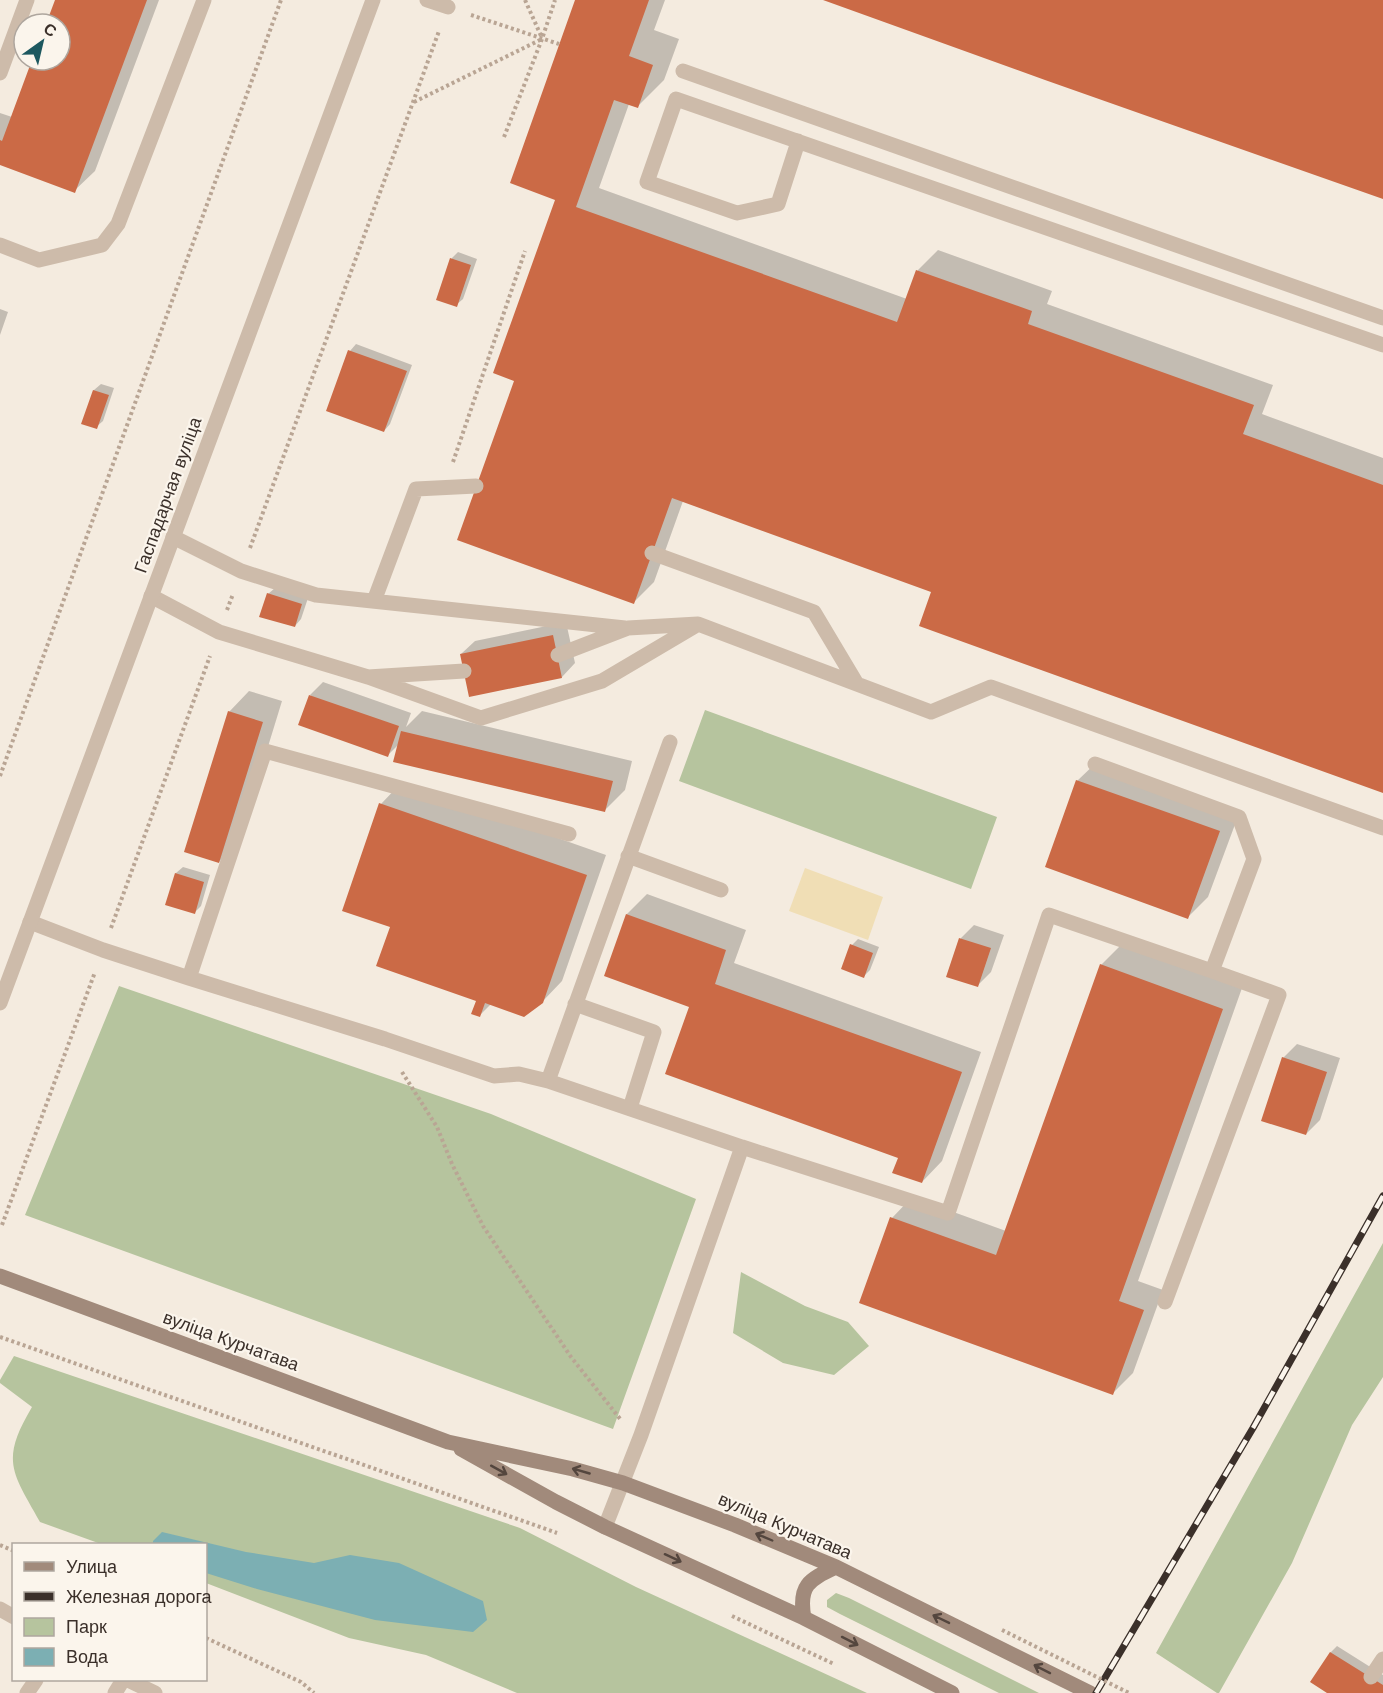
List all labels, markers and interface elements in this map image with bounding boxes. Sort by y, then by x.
north arrow [12,12,72,72]
text: С [41,20,60,41]
street label: Гаспадарчая вуліца [130,413,206,576]
street label: вуліца Курчатава [160,1307,302,1375]
one-way arrow [490,1464,507,1476]
one-way arrow [572,1465,591,1476]
street label: вуліца Курчатава [715,1489,856,1564]
one-way arrow [755,1531,774,1542]
legend [12,1543,207,1681]
one-way arrow [664,1553,682,1565]
text: Улица [66,1557,118,1577]
text: Железная дорога [66,1587,213,1607]
one-way arrow [932,1613,950,1624]
text: Парк [66,1617,107,1637]
one-way arrow [840,1636,858,1647]
text: Вода [66,1647,109,1667]
one-way arrow [1033,1663,1051,1674]

